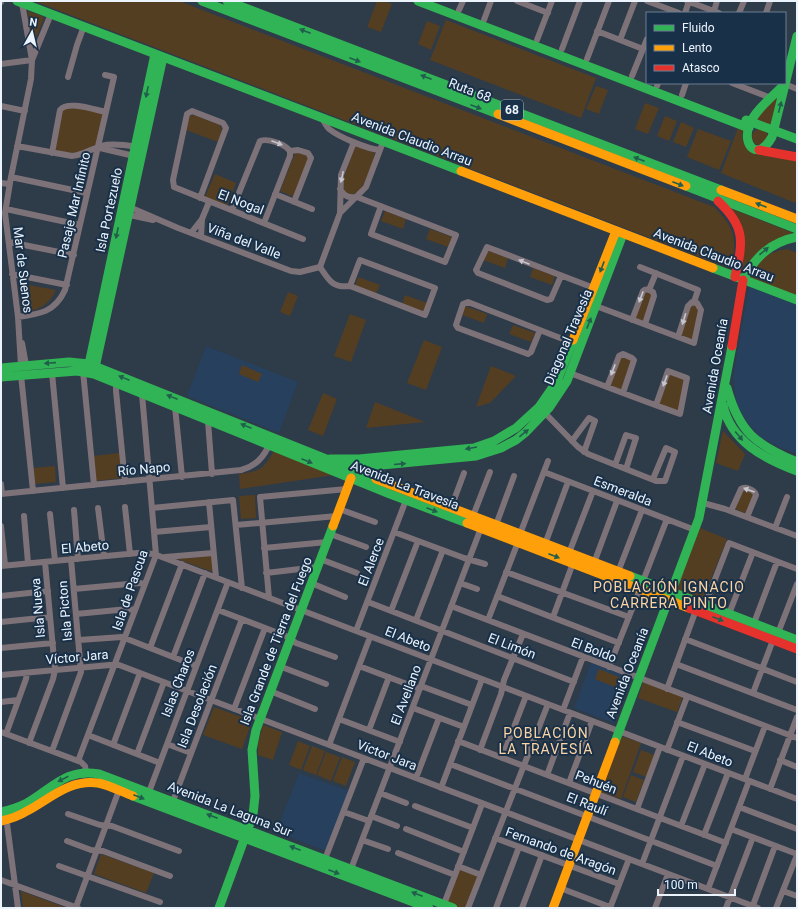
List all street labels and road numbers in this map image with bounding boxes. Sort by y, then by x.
street label: Ruta 68 [447,75,493,105]
road number: 68 [501,100,523,120]
street label: Avenida Claudio Arrau [350,109,474,169]
street label: Pasaje Mar Infinito [55,151,93,259]
street label: Isla Portezuelo [93,166,125,254]
street label: El Nogal [216,186,266,218]
street label: Viña del Valle [205,220,283,262]
street label: Avenida Claudio Arrau [652,225,776,285]
street label: Mar de Suenos [10,226,36,314]
street label: Diagonal Travesía [541,287,595,387]
street label: Avenida Oceanía [699,317,731,415]
street label: Avenida La Travesía [349,457,461,513]
street label: Río Napo [117,459,171,479]
street label: Esmeralda [592,473,654,509]
street label: El Alerce [355,536,387,588]
street label: El Abeto [60,537,110,557]
street label: Isla de Pascua [109,548,151,632]
street label: Isla Grande de Tierra del Fuego [237,555,315,727]
street label: Isla Nueva [28,577,48,639]
street label: Isla Picton [55,580,75,642]
street label: El Abeto [383,623,433,655]
street label: Avenida Oceanía [603,625,651,721]
street label: El Limón [486,630,538,662]
street label: El Boldo [569,635,619,665]
street label: Víctor Jara [45,647,109,667]
street label: Islas Charos [158,647,198,719]
street label: Isla Desolación [174,662,220,750]
street label: El Avellano [388,663,424,727]
street label: Víctor Jara [355,737,419,773]
street label: El Abeto [685,738,735,770]
street label: Pehuén [573,767,619,797]
street label: Avenida La Laguna Sur [166,778,295,840]
street label: El Raulí [565,789,610,819]
street label: Fernando de Aragón [504,824,618,878]

